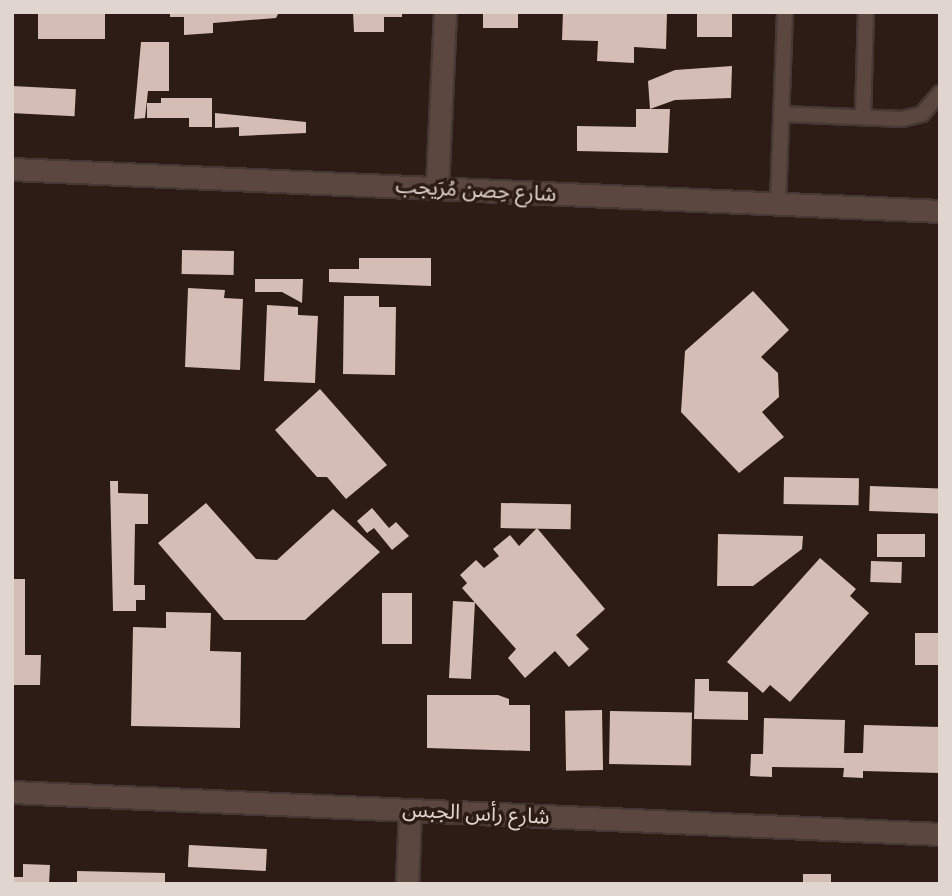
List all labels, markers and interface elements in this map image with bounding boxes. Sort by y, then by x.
street label: شارع حِصن مُرَيجب [395,173,557,207]
street label: شارع رأس الجبس [402,797,550,829]

